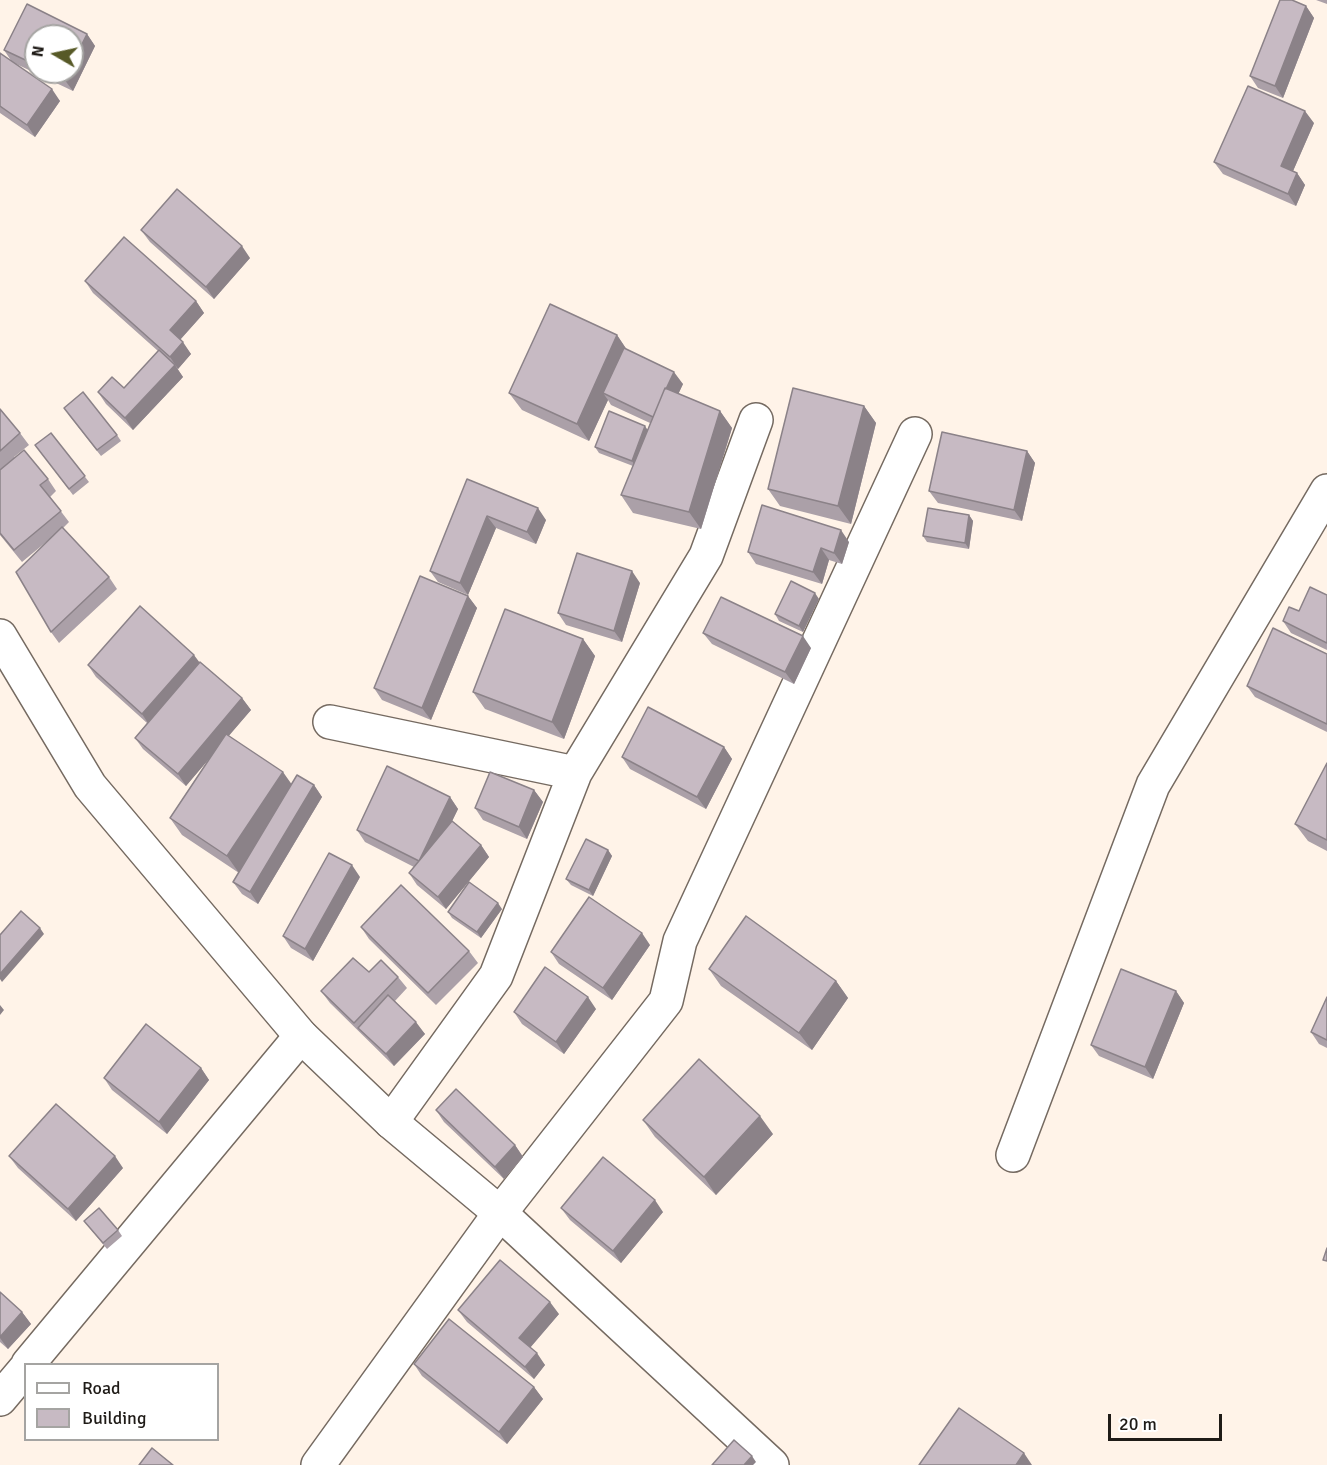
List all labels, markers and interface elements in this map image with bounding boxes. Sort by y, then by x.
north arrow [24,24,84,84]
text: N [27,44,49,59]
legend [24,1363,219,1441]
text: Road [82,1377,121,1399]
scale bar [1111,1402,1225,1440]
text: Building [82,1407,146,1429]
text: 20 m [1119,1413,1157,1435]

